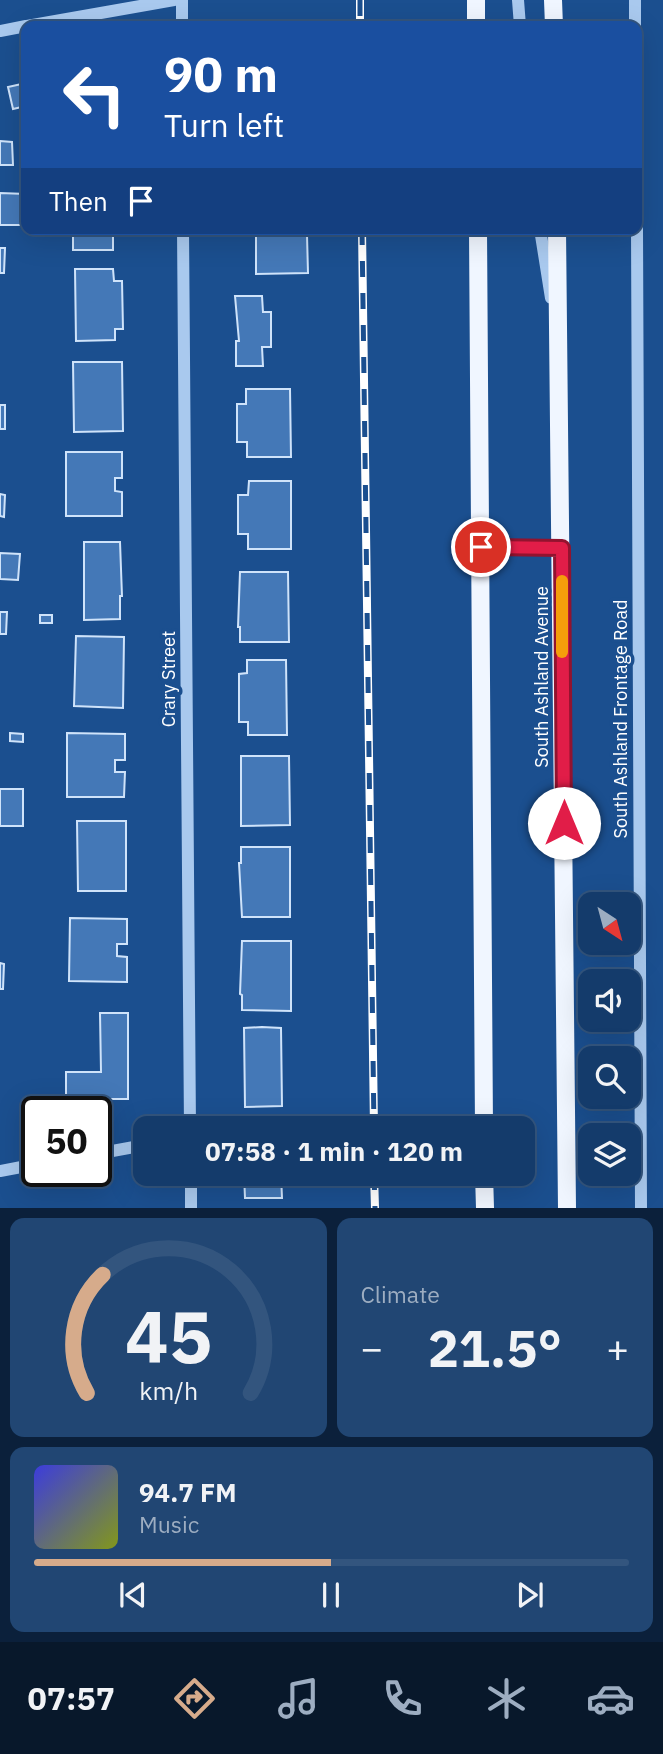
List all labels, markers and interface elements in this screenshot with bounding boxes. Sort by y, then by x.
text: 90 m [164,42,278,105]
icon: left [49,49,140,140]
text: Turn left [164,104,284,146]
icon: arrive [122,182,160,220]
text: Then [49,184,108,218]
pin [451,517,511,577]
icon: arrive [462,528,500,566]
street label: South Ashland Avenue [530,586,553,768]
street label: South Ashland Frontage Road [609,600,632,838]
street label: Crary Street [157,631,180,727]
position arrow [527,786,601,860]
north arrow [578,892,640,956]
map controls [578,892,641,1186]
button: sound [578,969,641,1032]
button: search [578,1046,641,1109]
speed limit sign: 50 [21,1096,112,1187]
button: layers [578,1123,641,1186]
text: 07:58 · 1 min · 120 m [205,1134,463,1168]
text: Climate [361,1279,440,1309]
text: 45 [125,1289,212,1384]
text: 21.5° [428,1314,562,1381]
text: − [361,1323,383,1372]
text: + [606,1323,629,1372]
text: km/h [139,1374,198,1407]
text: 94.7 FM [139,1475,237,1509]
text: Music [139,1509,199,1539]
icon: previous [114,1576,152,1614]
icon: pause [312,1576,350,1614]
icon: next [511,1576,549,1614]
icon: directions [170,1674,219,1723]
icon: music [274,1674,323,1723]
icon: phone [378,1674,427,1723]
icon: climate [482,1674,531,1723]
icon: car [586,1674,635,1723]
text: 07:57 [28,1677,115,1719]

